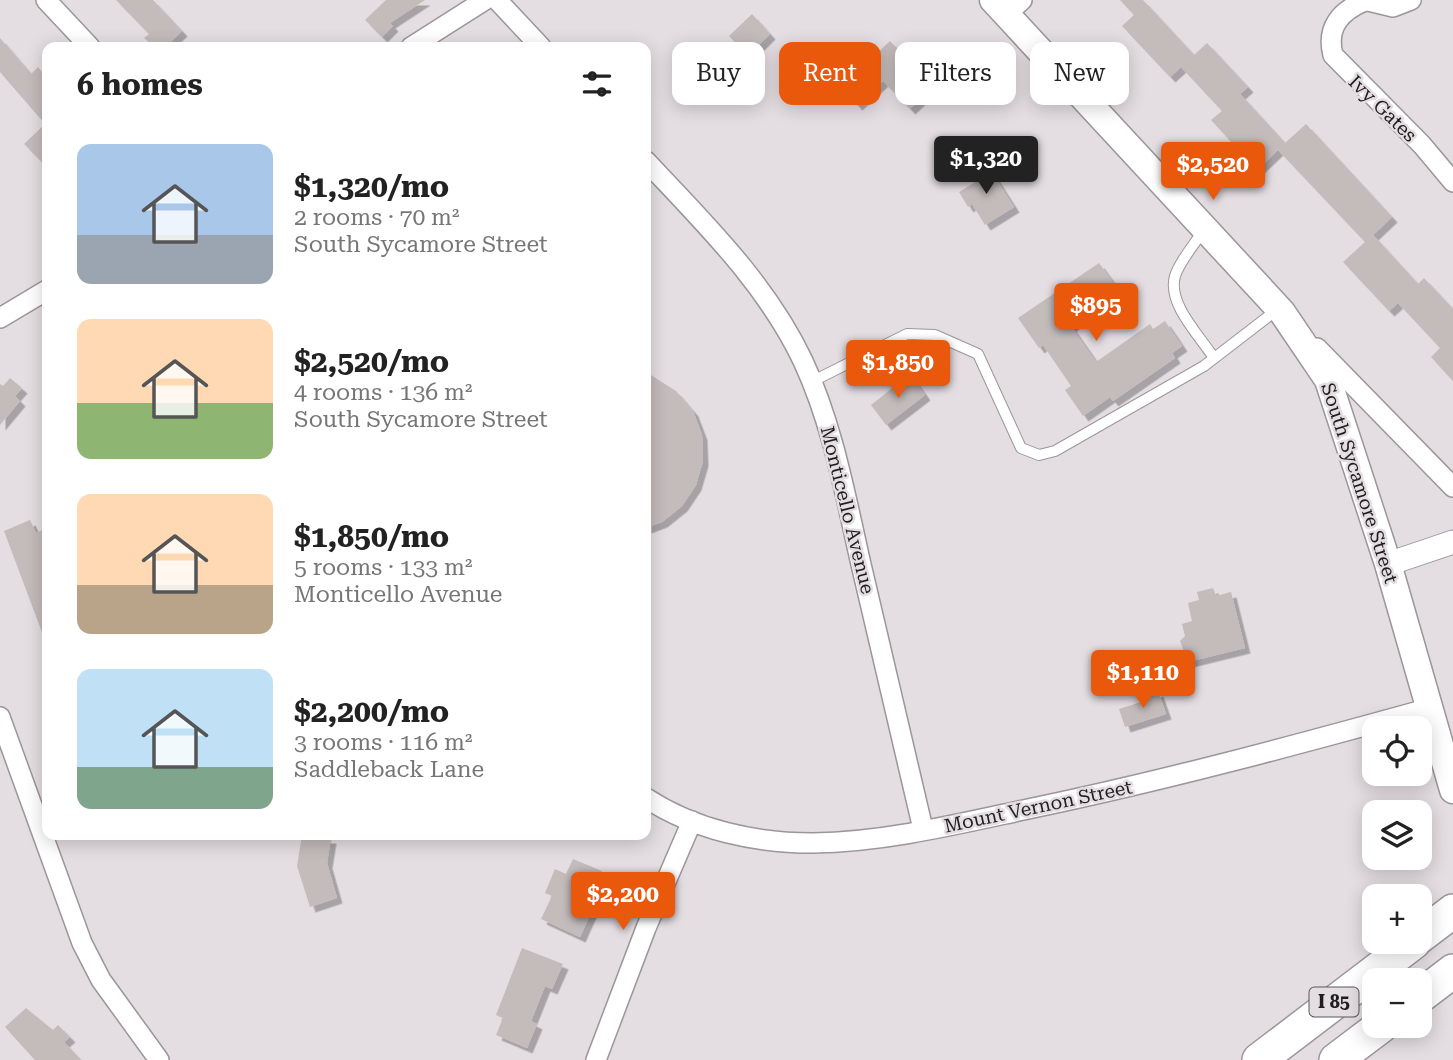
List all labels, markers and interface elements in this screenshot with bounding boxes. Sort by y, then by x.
chip: Buy [672,42,765,105]
chip: Rent [779,42,881,105]
chip: Filters [895,42,1016,105]
chip: New [1030,42,1129,105]
icon: filters [578,65,616,103]
text: 6 homes [77,67,203,102]
street label: Ivy Gates [1344,70,1422,147]
pin: $1,320 [929,136,1043,196]
pin: $2,520 [1156,142,1270,202]
text: $1,320 [950,145,1022,172]
text: $2,520 [1177,151,1249,178]
text: $1,320/mo [294,169,449,204]
icon: home [133,172,217,256]
text: 2 rooms · 70 m² [294,204,460,231]
text: South Sycamore Street [294,231,548,258]
pin: $895 [1055,284,1137,343]
text: $895 [1070,292,1122,319]
pin: $1,850 [841,340,955,400]
text: $2,520/mo [294,344,449,379]
icon: home [133,347,217,431]
text: $1,850 [862,349,934,376]
text: 4 rooms · 136 m² [294,379,472,406]
street label: South Sycamore Street [1316,380,1403,586]
text: South Sycamore Street [294,406,548,433]
street label: Monticello Avenue [816,424,880,596]
text: $1,850/mo [294,519,449,554]
icon: home [133,522,217,606]
text: 5 rooms · 133 m² [294,554,472,581]
text: Monticello Avenue [294,581,502,608]
pin: $1,110 [1086,650,1200,710]
text: $1,110 [1107,659,1179,686]
text: $2,200/mo [294,694,449,729]
icon: home [133,697,217,781]
map controls [1362,716,1432,1038]
button: locate [1362,716,1432,786]
text: 3 rooms · 116 m² [294,729,472,756]
text: Saddleback Lane [294,756,484,783]
street label: Mount Vernon Street [942,775,1134,838]
button: layers [1362,800,1432,870]
pin: $2,200 [566,872,680,932]
text: $2,200 [587,881,659,908]
button: + [1362,884,1432,954]
button: − [1362,968,1432,1038]
road number: I 85 [1310,987,1358,1016]

